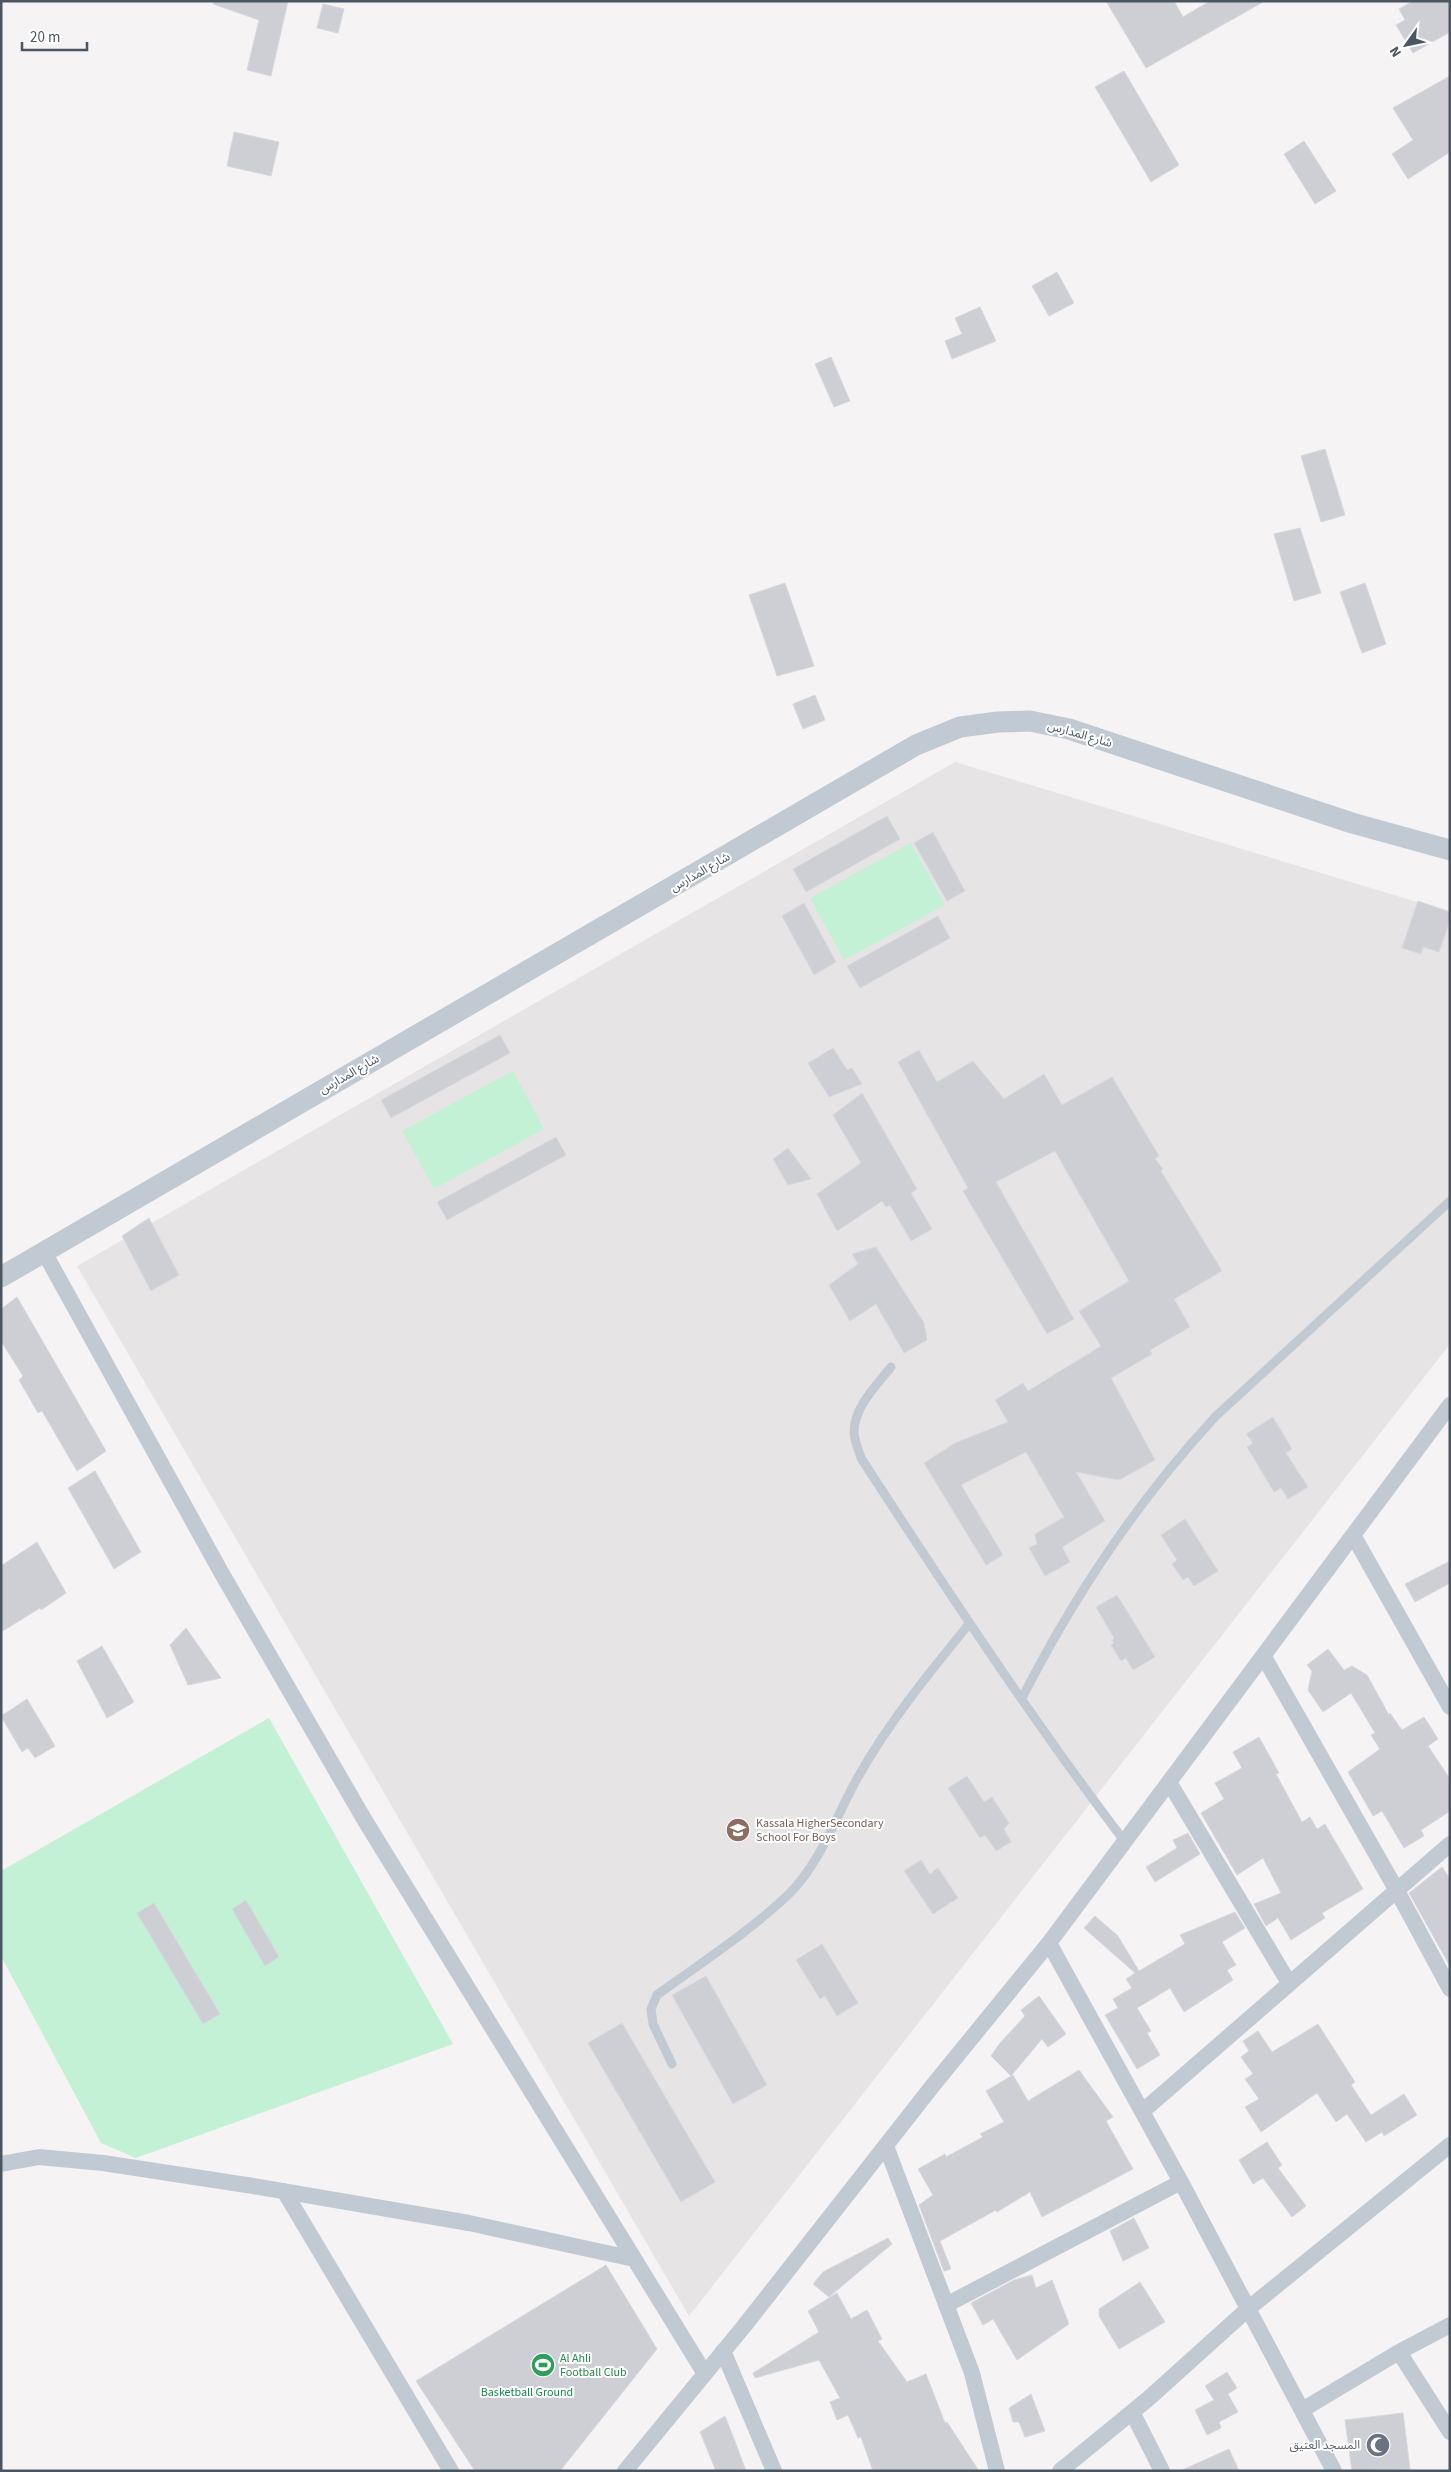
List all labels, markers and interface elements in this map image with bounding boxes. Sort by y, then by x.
scale bar [22,20,88,52]
north arrow [1381,20,1431,70]
text: 20 m [30,27,60,48]
text: N [1385,42,1407,61]
street label: شارع المدارس [1046,717,1114,752]
street label: شارع المدارس [667,848,733,896]
street label: شارع المدارس [316,1050,382,1098]
place label: Kassala HigherSecondary School For Boys [756,1815,884,1846]
school or university icon: Kassala HigherSecondary School For Boys [725,1817,751,1843]
place label: Al Ahli Football Club [560,2350,627,2381]
sports icon: Al Ahli Football Club [530,2352,556,2378]
park label: Basketball Ground [481,2384,573,2401]
mosque icon: المسجد العتيق [1365,2432,1391,2458]
place label: المسجد العتيق [1290,2437,1360,2454]

